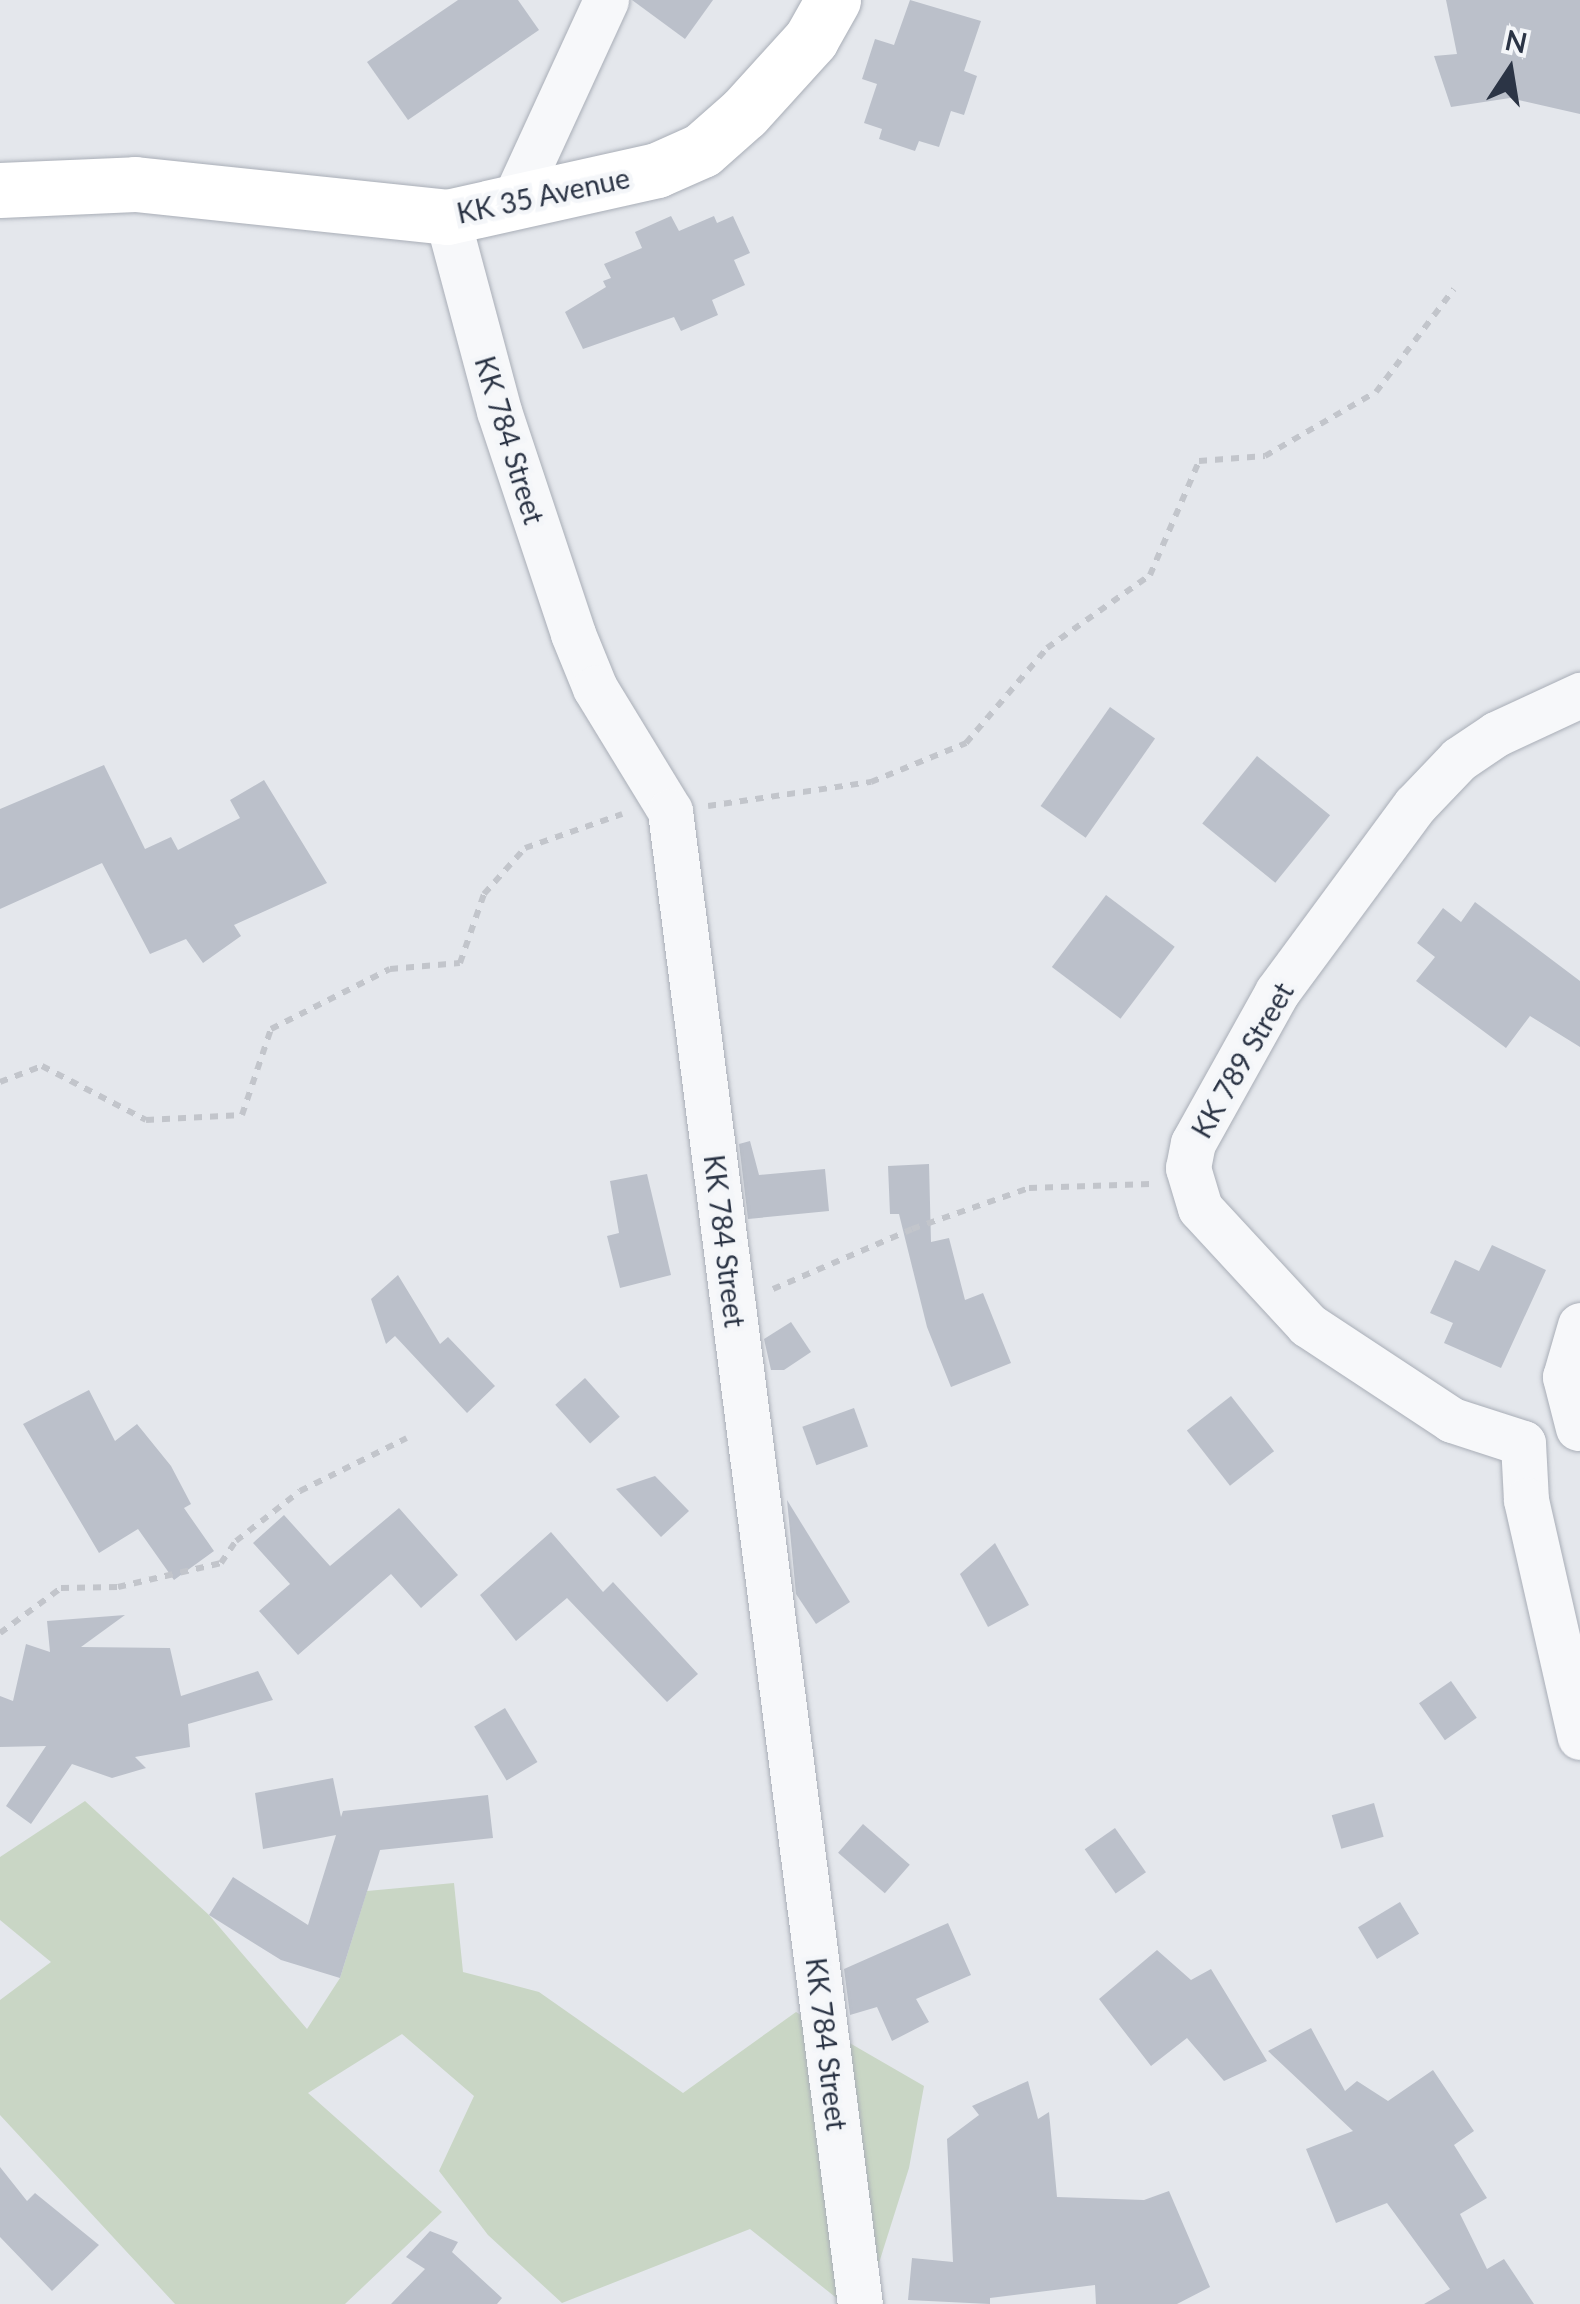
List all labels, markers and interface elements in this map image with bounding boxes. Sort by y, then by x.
north arrow [1460,20,1560,120]
text: N [1502,22,1530,60]
street label: KK 35 Avenue [453,160,633,230]
street label: KK 784 Street [469,352,551,528]
street label: KK 789 Street [1184,976,1300,1144]
street label: KK 784 Street [698,1153,752,1329]
street label: KK 784 Street [800,1956,854,2132]

